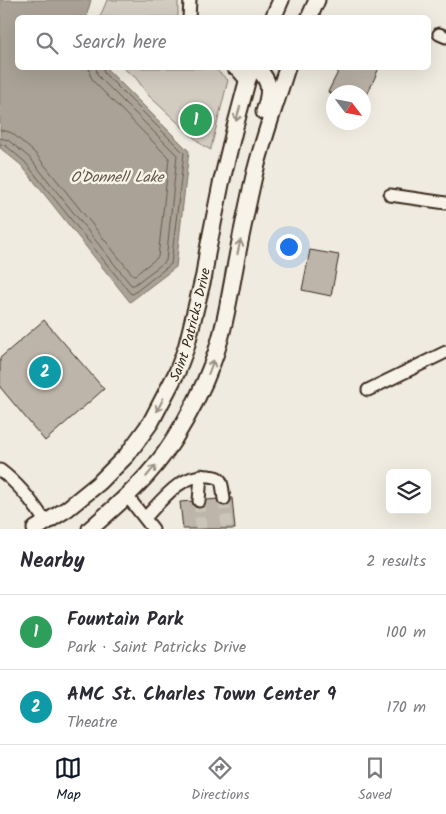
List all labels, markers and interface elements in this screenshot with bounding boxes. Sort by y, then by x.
search box [15,15,431,70]
text: Search here [73,28,167,58]
icon: search [33,29,61,57]
north arrow [326,85,371,130]
pin: 1 [180,101,212,139]
one-way arrow [233,106,243,122]
water label: O'Donnell Lake [71,166,165,190]
your location [276,234,302,260]
one-way arrow [235,239,244,255]
street label: Saint Patricks Drive [164,266,217,386]
pin: 2 [29,353,61,391]
one-way arrow [207,360,216,375]
one-way arrow [155,397,164,412]
one-way arrow [145,465,156,478]
map controls [386,469,431,514]
button: layers [386,469,431,514]
text: Nearby [20,545,85,578]
text: 2 results [366,549,426,574]
text: Fountain Park [67,605,183,635]
text: 1 [34,620,38,645]
text: 100 m [386,620,426,645]
text: Park · Saint Patricks Drive [67,635,246,660]
text: AMC St. Charles Town Center 9 [67,680,336,710]
text: 2 [31,695,41,720]
text: 170 m [386,695,426,720]
text: Theatre [67,710,118,735]
tab: Map [54,754,82,806]
tab: Directions [191,754,249,806]
tab: Saved [358,754,392,806]

